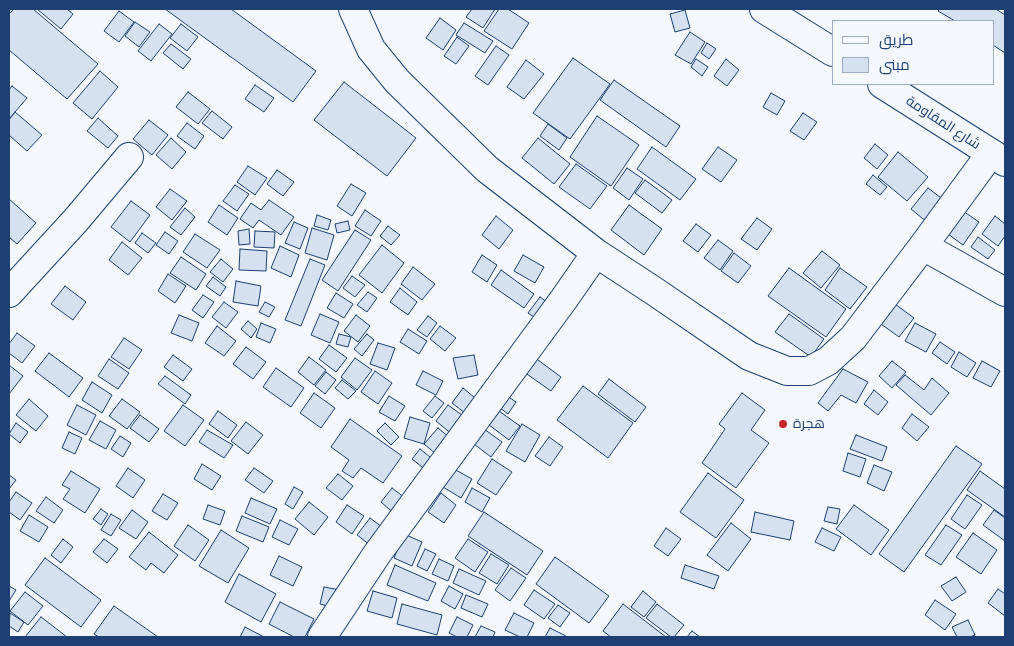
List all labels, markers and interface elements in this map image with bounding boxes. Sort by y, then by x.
legend [832,20,994,85]
text: طريق [879,31,913,49]
text: مبنى [879,56,910,74]
street label: شارع المقاومة [903,93,983,153]
place label: هجرة [793,416,825,432]
marker: هجرة [777,418,789,430]

